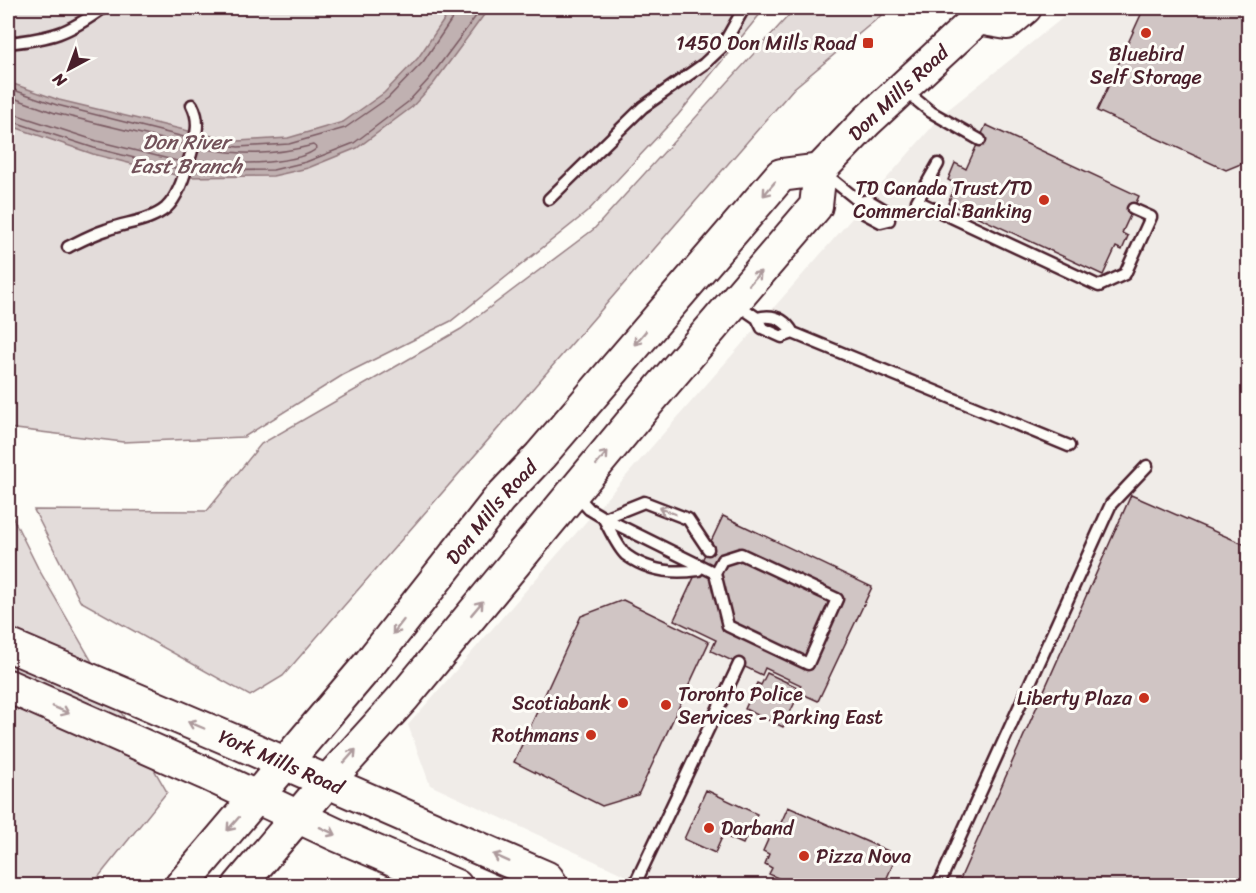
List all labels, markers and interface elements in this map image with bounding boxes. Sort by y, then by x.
place label: 1450 Don Mills Road [676,26,857,61]
marker: Bluebird Self Storage [1139,26,1153,40]
street label: Don Mills Road [839,35,958,150]
marker: 1450 Don Mills Road [861,36,875,50]
place label: Bluebird Self Storage [1090,37,1202,95]
north arrow [39,39,99,99]
text: N [45,65,74,95]
water label: Don River East Branch [130,123,244,185]
place label: TD Canada Trust/TD Commercial Banking [853,171,1032,229]
one-way arrow [762,181,776,196]
marker: TD Canada Trust/TD Commercial Banking [1037,193,1051,207]
one-way arrow [748,271,762,286]
one-way arrow [634,330,647,346]
street label: Don Mills Road [437,450,547,573]
one-way arrow [595,451,608,467]
one-way arrow [658,505,677,516]
one-way arrow [470,601,483,617]
one-way arrow [392,619,405,635]
place label: Toronto Police Services - Parking East [678,677,883,735]
place label: Liberty Plaza [1017,681,1133,716]
place label: Scotiabank [512,686,611,721]
marker: Liberty Plaza [1137,691,1151,705]
marker: Scotiabank [616,696,630,710]
marker: Toronto Police Services - Parking East [659,698,673,712]
one-way arrow [51,705,70,716]
place label: Rothmans [492,718,580,753]
one-way arrow [187,719,206,730]
street label: York Mills Road [213,719,351,806]
marker: Rothmans [584,728,598,742]
one-way arrow [343,749,357,764]
place label: Darband [721,811,795,846]
one-way arrow [226,816,240,831]
marker: Darband [702,821,716,835]
one-way arrow [319,825,337,837]
place label: Pizza Nova [816,839,911,874]
marker: Pizza Nova [797,849,811,863]
one-way arrow [492,852,510,863]

